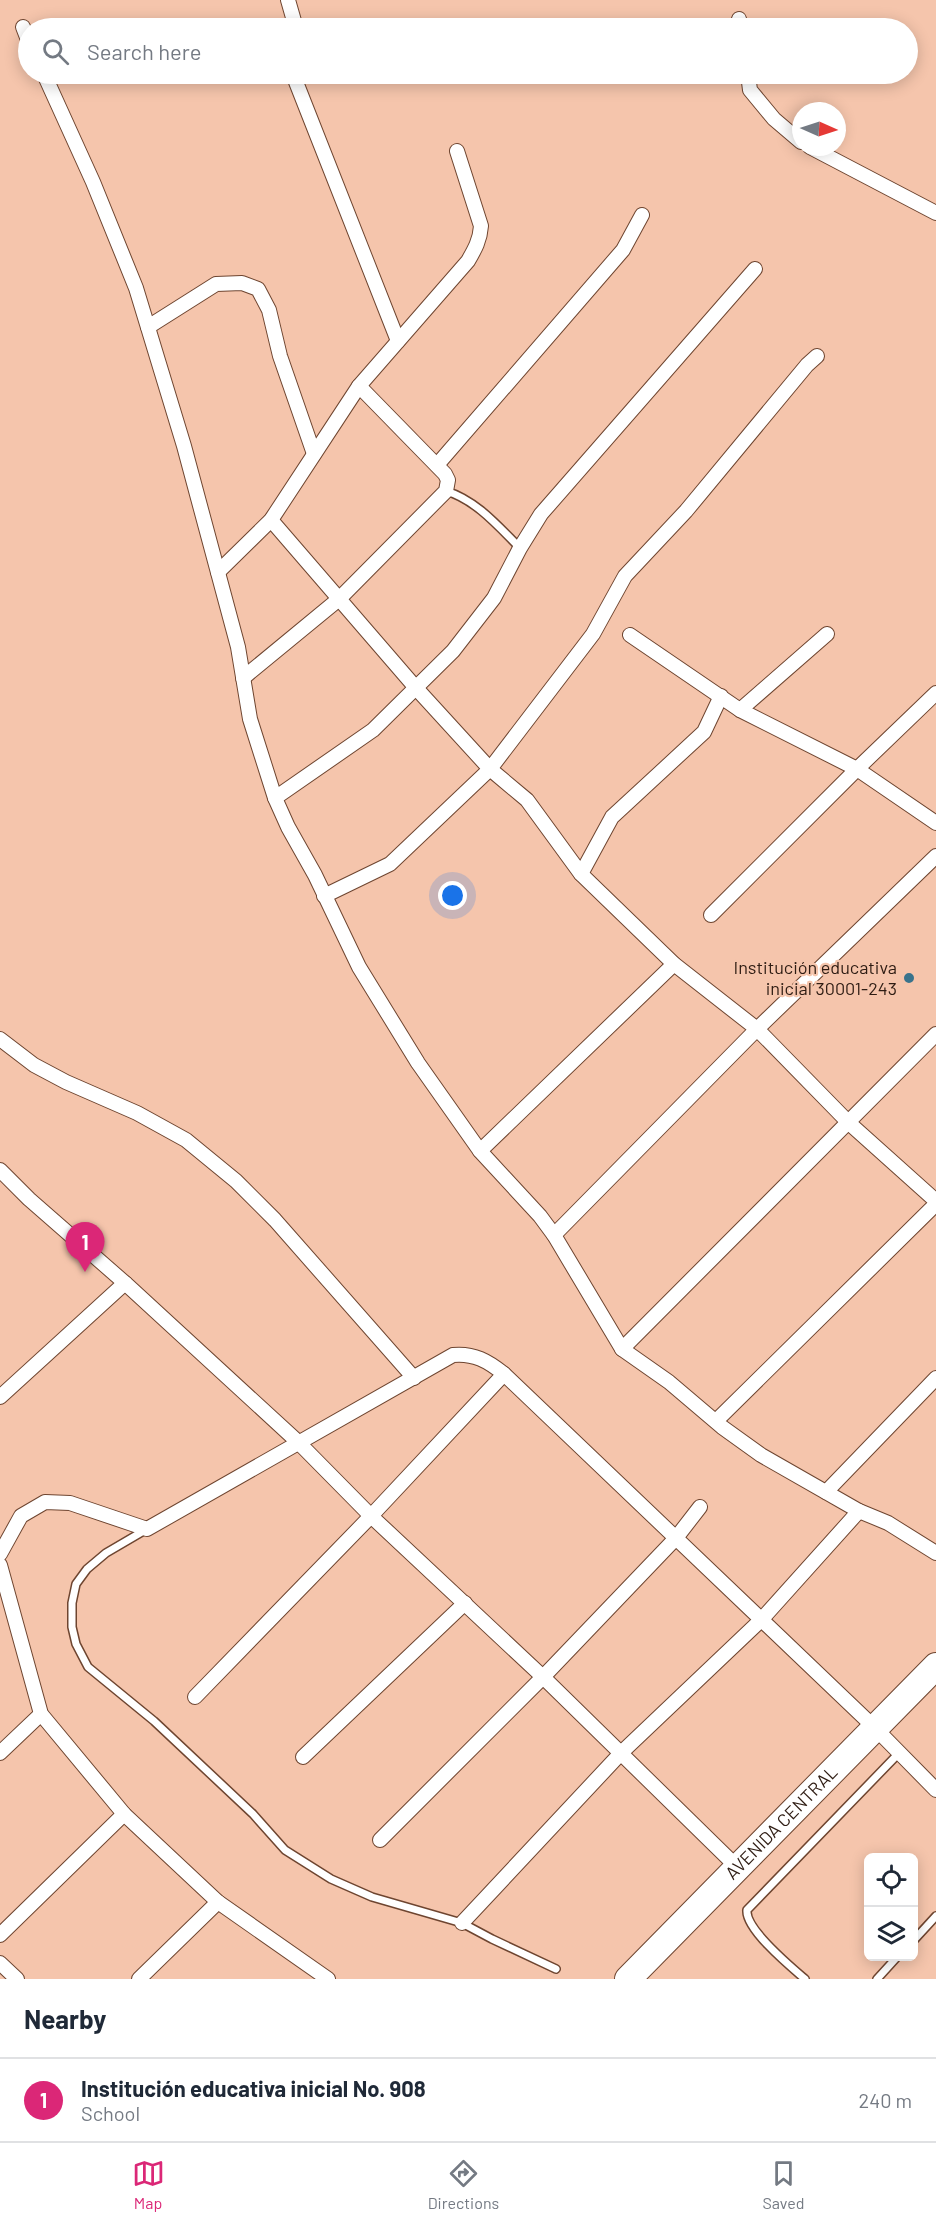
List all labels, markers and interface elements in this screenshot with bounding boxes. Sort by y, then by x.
search box [18,18,918,84]
icon: search [39,35,72,68]
text: Search here [87,38,201,64]
north arrow [792,102,846,156]
your location [438,881,467,910]
place label: Institución educativa inicial 30001-243 [734,956,897,999]
marker: Institución educativa inicial 30001-243 [902,971,916,985]
pin: 1 [66,1222,104,1272]
street label: AVENIDA CENTRAL [720,1761,842,1884]
map controls [864,1853,918,1961]
button: locate [864,1853,918,1907]
button: layers [864,1907,918,1961]
text: Nearby [24,2003,106,2034]
text: Institución educativa inicial No. 908 [81,2075,426,2101]
text: 1 [40,2088,47,2112]
text: 240 m [858,2088,912,2112]
text: School [81,2101,140,2125]
tab: Map [132,2157,165,2212]
tab: Directions [428,2157,499,2212]
tab: Saved [762,2157,804,2212]

